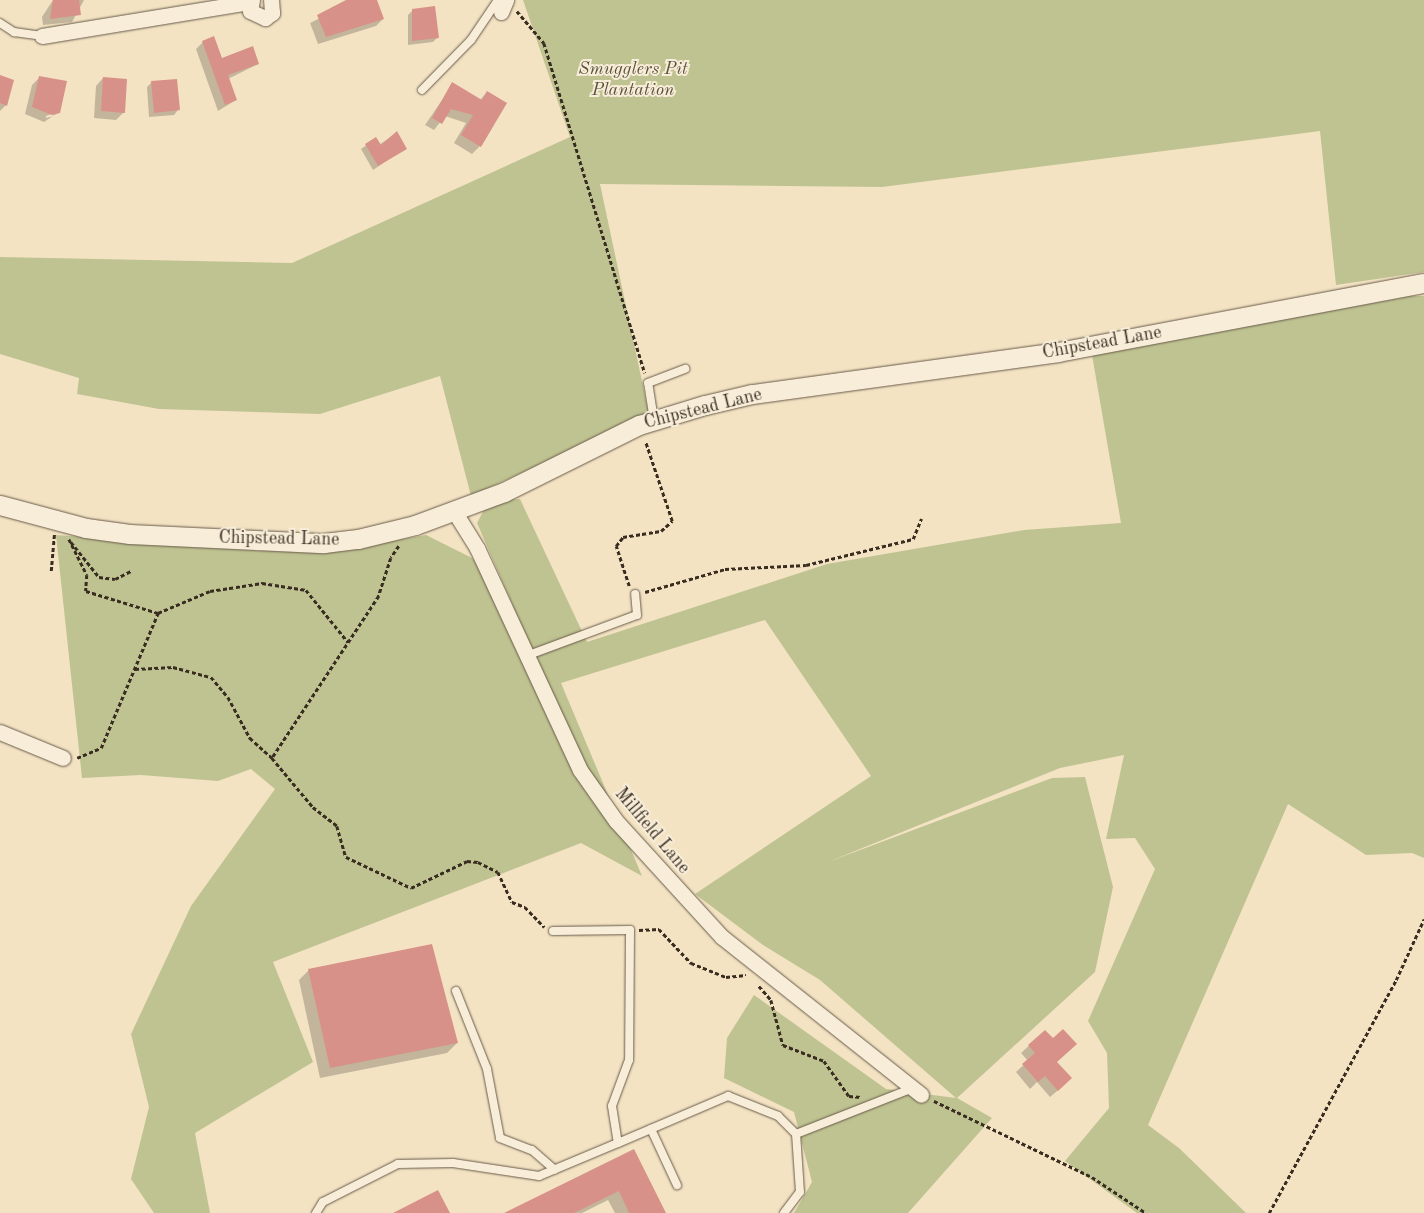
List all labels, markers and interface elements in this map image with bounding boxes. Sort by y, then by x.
park label: Smugglers Pit Plantation [578,59,688,102]
street label: Chipstead Lane [1041,322,1163,364]
street label: Chipstead Lane [642,384,764,434]
street label: Chipstead Lane [218,527,340,551]
street label: Millfield Lane [610,784,694,878]

